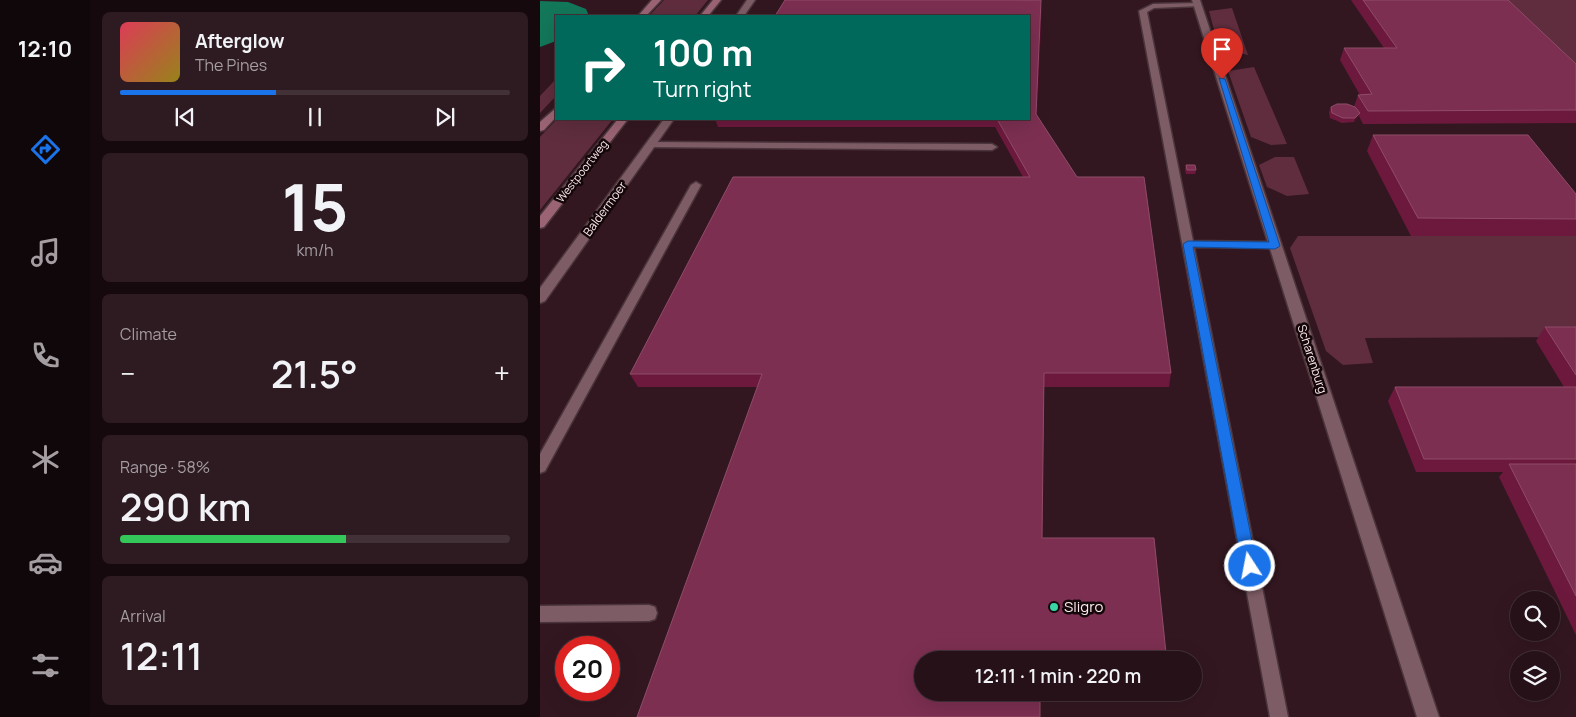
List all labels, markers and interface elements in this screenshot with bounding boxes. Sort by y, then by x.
text: Afterglow [195,28,284,54]
pin [1201,28,1243,79]
text: 100 m [653,29,753,77]
text: 12:10 [18,34,72,64]
icon: right [570,35,635,100]
icon: arrive [1208,35,1236,63]
text: The Pines [195,54,267,76]
text: Turn right [653,74,751,104]
icon: previous [171,103,199,131]
icon: pause [301,103,329,131]
icon: next [431,103,459,131]
icon: directions [28,132,63,167]
street label: Westpoortweg [553,136,611,205]
text: 15 [282,162,348,251]
street label: Baldermoer [579,177,631,240]
icon: music [28,235,63,270]
text: km/h [296,239,334,261]
street label: Scharenburg [1293,322,1332,395]
text: Climate [120,323,177,345]
icon: phone [28,338,63,373]
text: 21.5° [271,347,358,399]
text: − [120,354,135,392]
text: + [494,354,510,392]
icon: climate [28,442,63,477]
text: Range · 58% [120,456,210,478]
text: 290 km [120,480,251,532]
position arrow [1223,539,1275,591]
icon: car [28,545,63,580]
map controls [1510,591,1560,701]
button: search [1510,591,1560,641]
place label: Sligro [1064,596,1103,617]
marker: Sligro [1048,601,1060,613]
text: Arrival [120,605,166,627]
text: 12:11 [120,629,203,681]
speed limit sign: 20 [555,636,620,701]
icon: filters [28,648,63,683]
button: layers [1510,651,1560,701]
text: 12:11 · 1 min · 220 m [975,663,1141,689]

